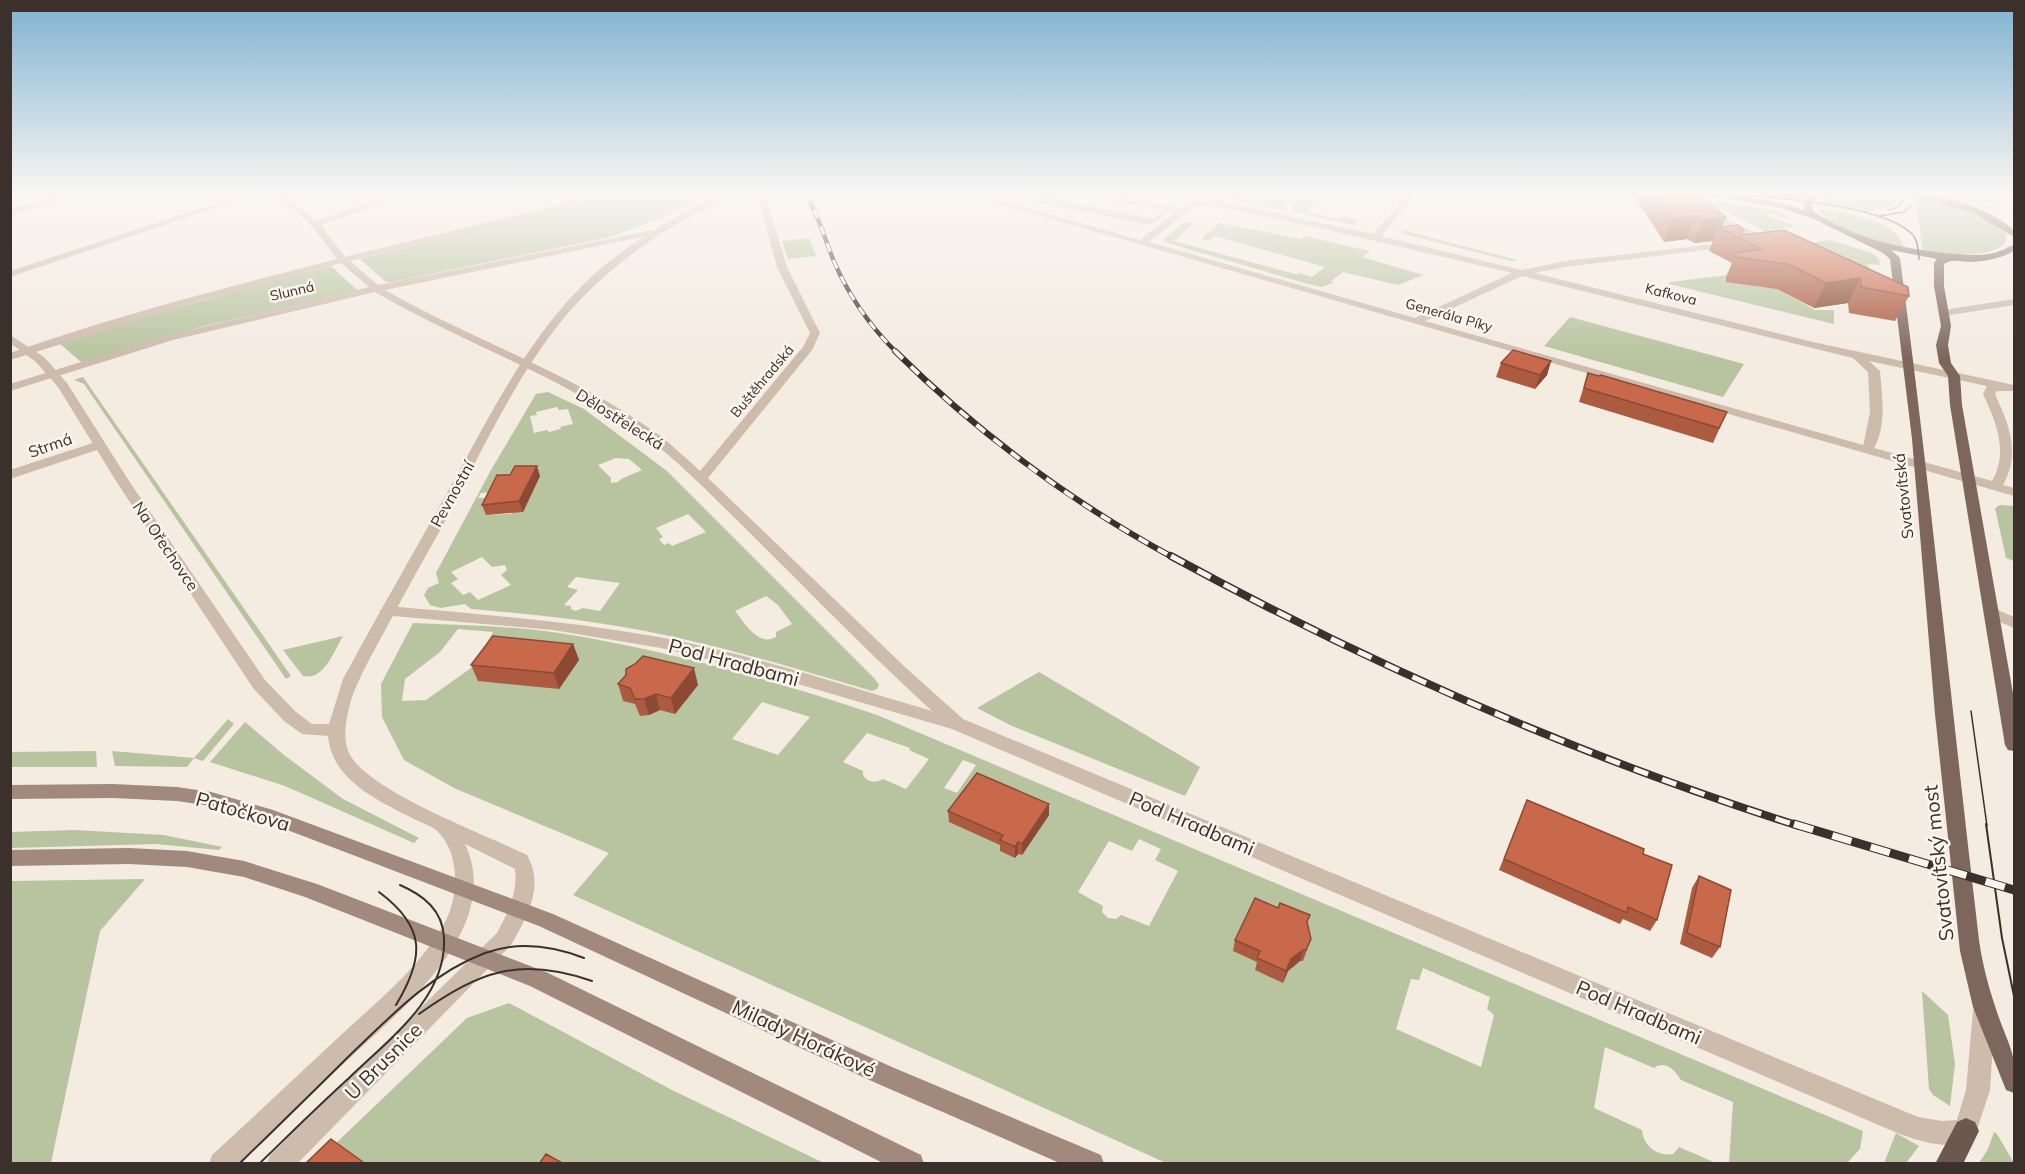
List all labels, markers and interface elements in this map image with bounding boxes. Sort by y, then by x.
street label: Slunná [268,277,316,305]
street label: Kafkova [1643,279,1699,309]
street label: Generála Píky [1403,294,1495,336]
street label: Buštěhradská [726,341,798,421]
street label: Dělostřelecká [572,384,668,454]
street label: Strmá [25,428,75,462]
street label: Svatovítská [1889,452,1917,540]
street label: Pevnostní [426,456,479,530]
street label: Na Ořechovce [129,497,203,595]
street label: Pod Hradbami [666,633,802,691]
street label: Svatovítský most [1917,784,1959,942]
street label: Pod Hradbami [1125,785,1259,861]
street label: Patočkova [193,786,293,836]
street label: Pod Hradbami [1572,974,1706,1050]
street label: Milady Horákové [728,994,880,1082]
street label: U Brusnice [339,1017,427,1105]

